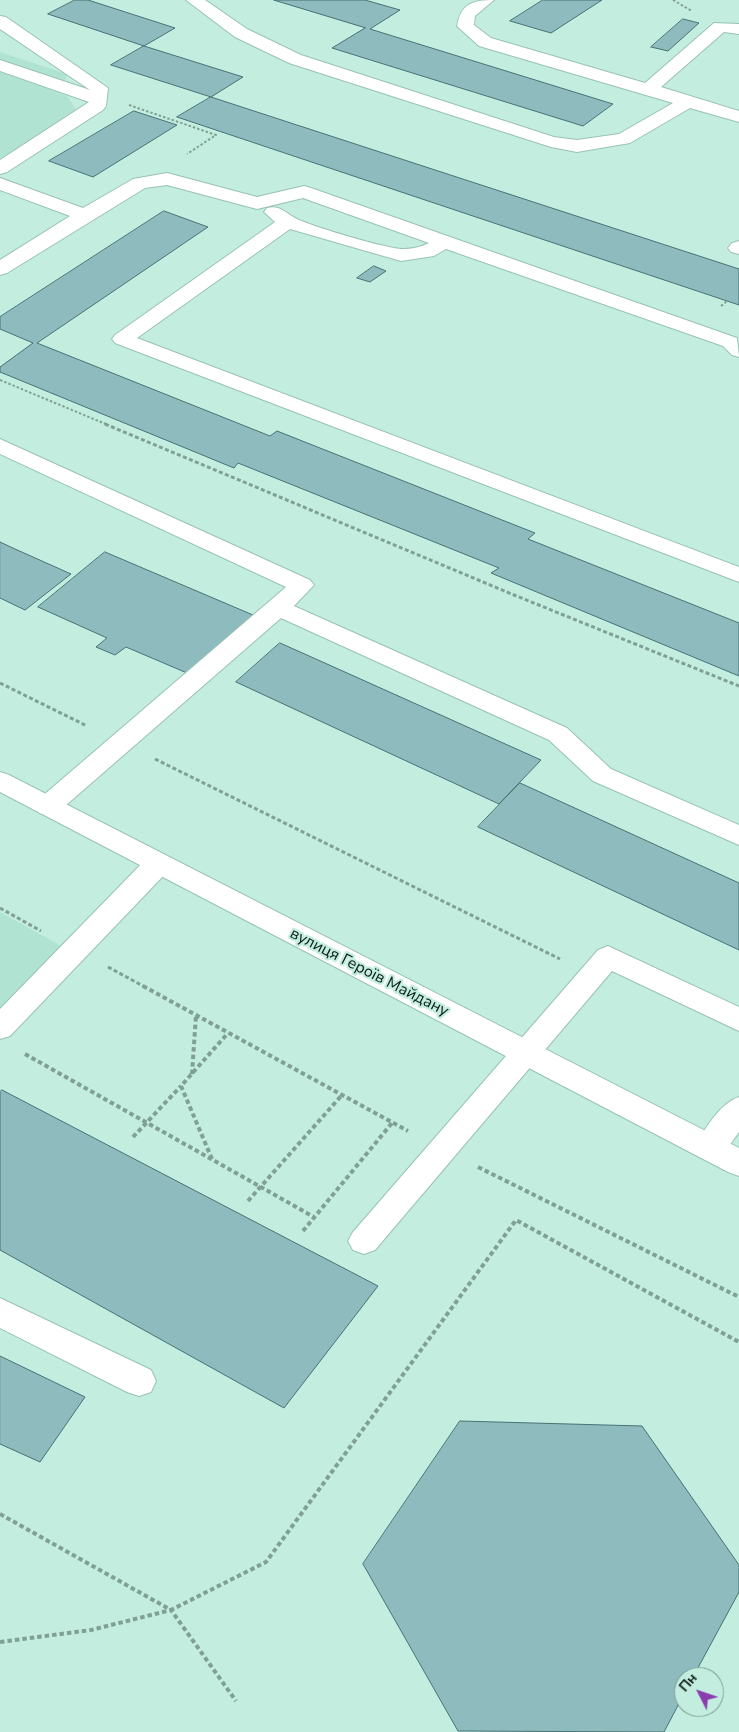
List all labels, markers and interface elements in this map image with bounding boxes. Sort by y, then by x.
street label: вулиця Героїв Майдану [286,925,452,1021]
north arrow [674,1667,724,1717]
text: Пн [675,1669,702,1696]

